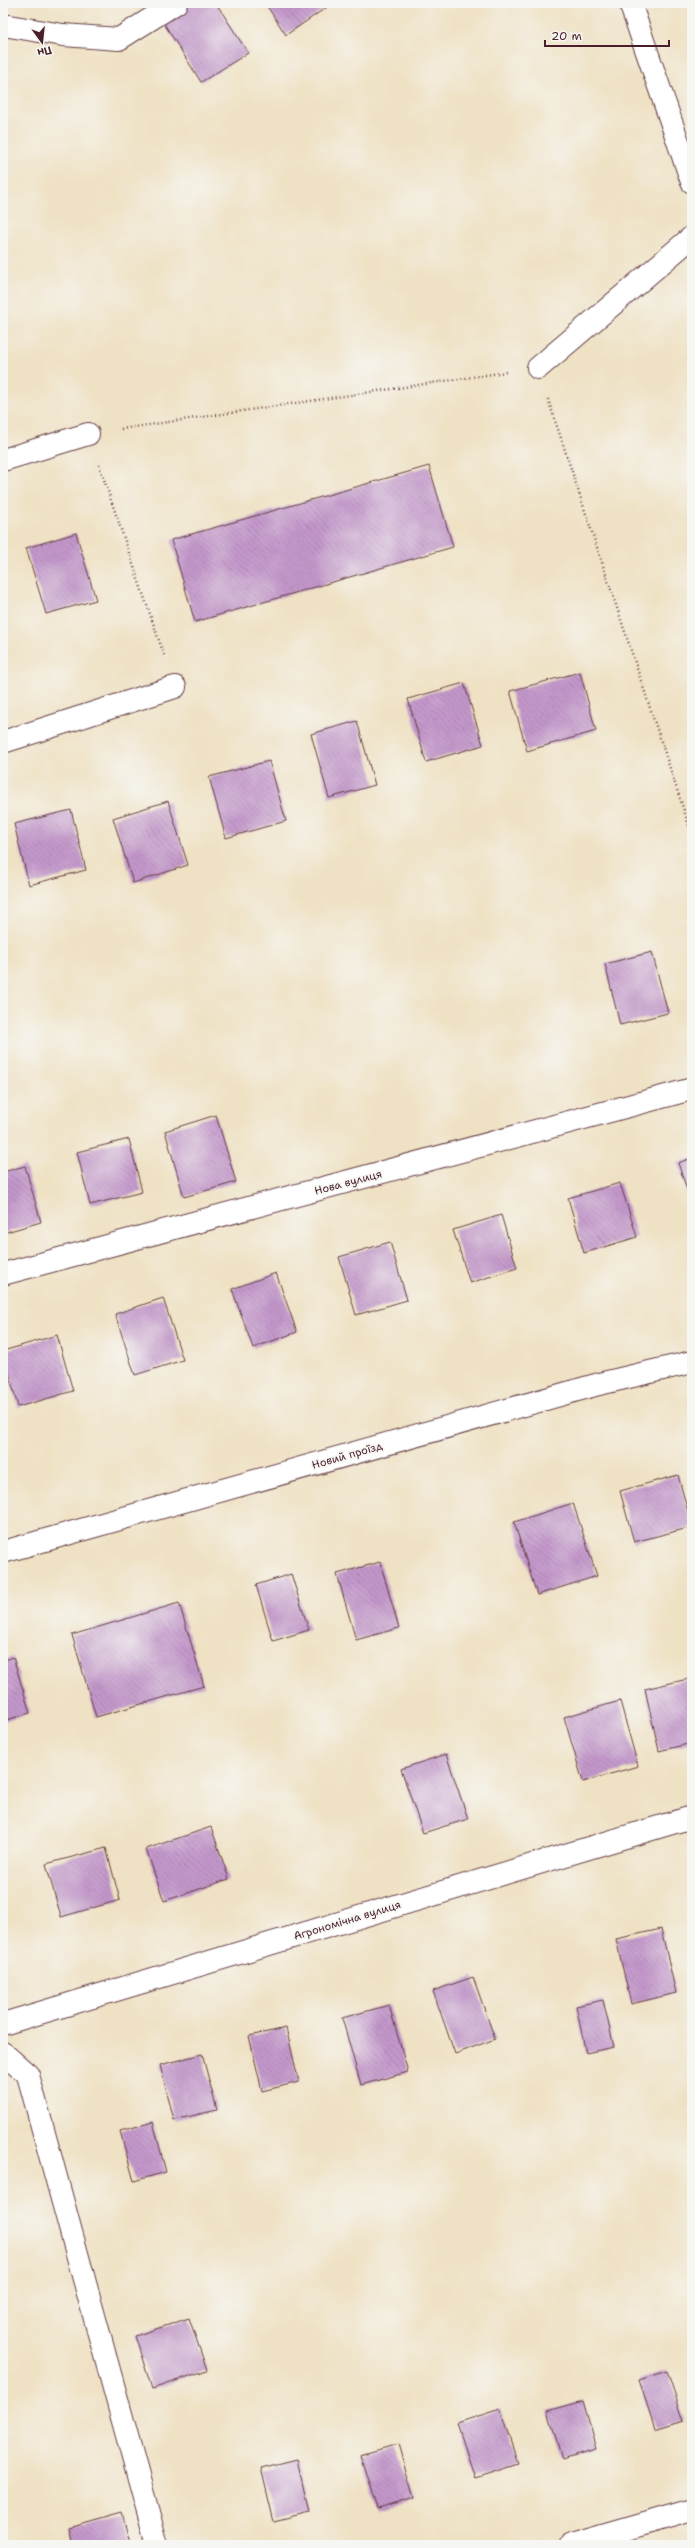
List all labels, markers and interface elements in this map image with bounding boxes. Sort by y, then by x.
north arrow [22,22,62,62]
scale bar [545,22,669,48]
text: 20 m [551,28,582,44]
text: Пн [35,42,53,60]
street label: Нова вулиця [313,1166,384,1199]
street label: Новий проїзд [310,1438,384,1473]
street label: Агрономічна вулиця [292,1897,403,1944]

